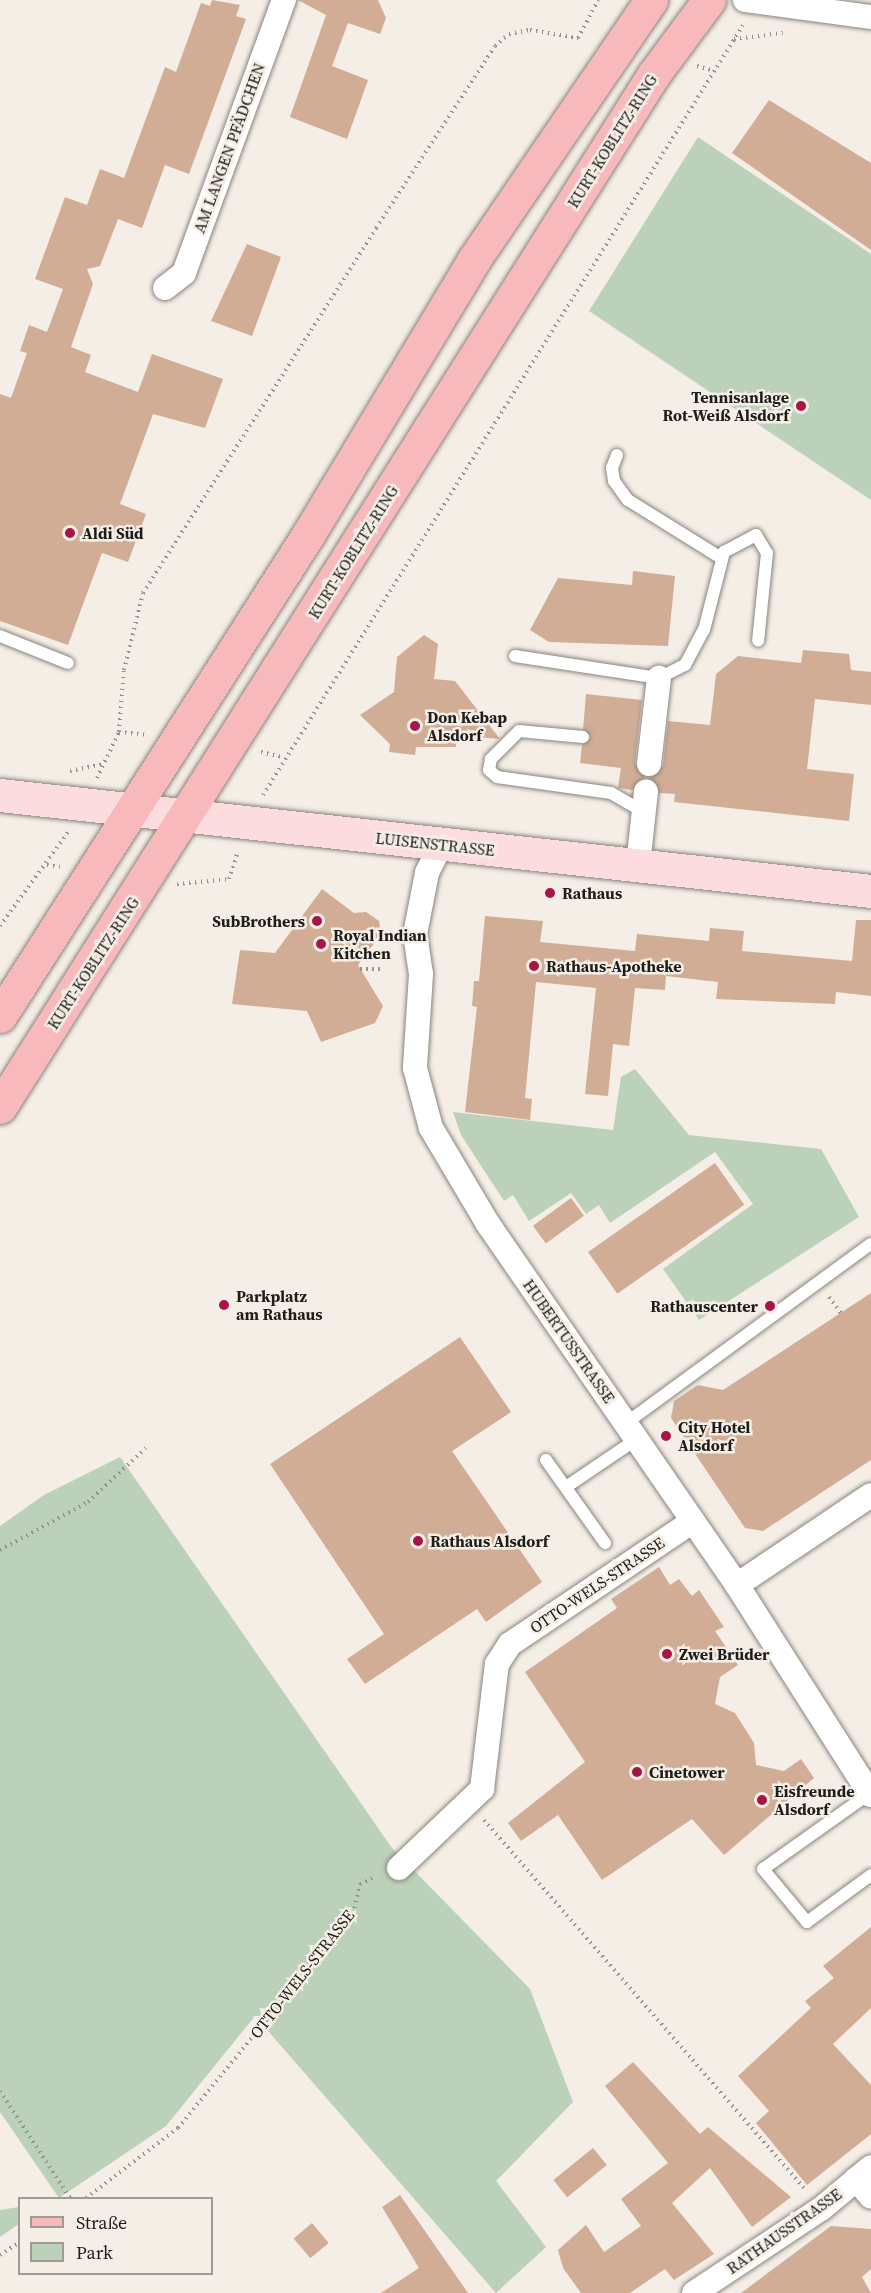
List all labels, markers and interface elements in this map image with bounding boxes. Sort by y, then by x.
street label: AM LANGEN PFÄDCHEN [189,60,269,236]
street label: KURT-KOBLITZ-RING [563,71,661,211]
place label: Tennisanlage Rot-Weiß Alsdorf [662,387,789,425]
marker: Tennisanlage Rot-Weiß Alsdorf [794,399,808,413]
street label: KURT-KOBLITZ-RING [304,482,402,622]
place label: Aldi Süd [82,523,144,543]
marker: Aldi Süd [63,526,77,540]
place label: Don Kebap Alsdorf [427,707,507,745]
marker: Don Kebap Alsdorf [408,719,422,733]
street label: LUISENSTRASSE [374,828,496,860]
place label: Rathaus [562,883,622,903]
marker: Rathaus [543,886,557,900]
street label: KURT-KOBLITZ-RING [43,893,143,1033]
place label: SubBrothers [212,911,305,931]
marker: SubBrothers [310,914,324,928]
place label: Royal Indian Kitchen [333,925,427,963]
marker: Royal Indian Kitchen [314,937,328,951]
place label: Rathaus-Apotheke [546,956,682,976]
marker: Rathaus-Apotheke [527,959,541,973]
street label: HUBERTUSSTRASSE [519,1275,619,1407]
place label: Parkplatz am Rathaus [236,1286,323,1324]
place label: Rathauscenter [650,1296,758,1316]
marker: Parkplatz am Rathaus [217,1298,231,1312]
marker: Rathauscenter [763,1299,777,1313]
place label: City Hotel Alsdorf [678,1417,750,1455]
marker: City Hotel Alsdorf [659,1429,673,1443]
place label: Rathaus Alsdorf [430,1531,549,1551]
street label: OTTO-WELS-STRASSE [526,1533,668,1637]
marker: Rathaus Alsdorf [411,1534,425,1548]
place label: Zwei Brüder [679,1644,769,1664]
marker: Zwei Brüder [660,1647,674,1661]
place label: Cinetower [649,1762,725,1782]
marker: Cinetower [630,1765,644,1779]
place label: Eisfreunde Alsdorf [774,1781,855,1819]
marker: Eisfreunde Alsdorf [755,1793,769,1807]
street label: OTTO-WELS-STRASSE [246,1906,358,2042]
street label: RATHAUSSTRASSE [723,2184,845,2278]
legend [18,2197,213,2275]
text: Straße [76,2210,127,2235]
text: Park [76,2240,113,2265]

